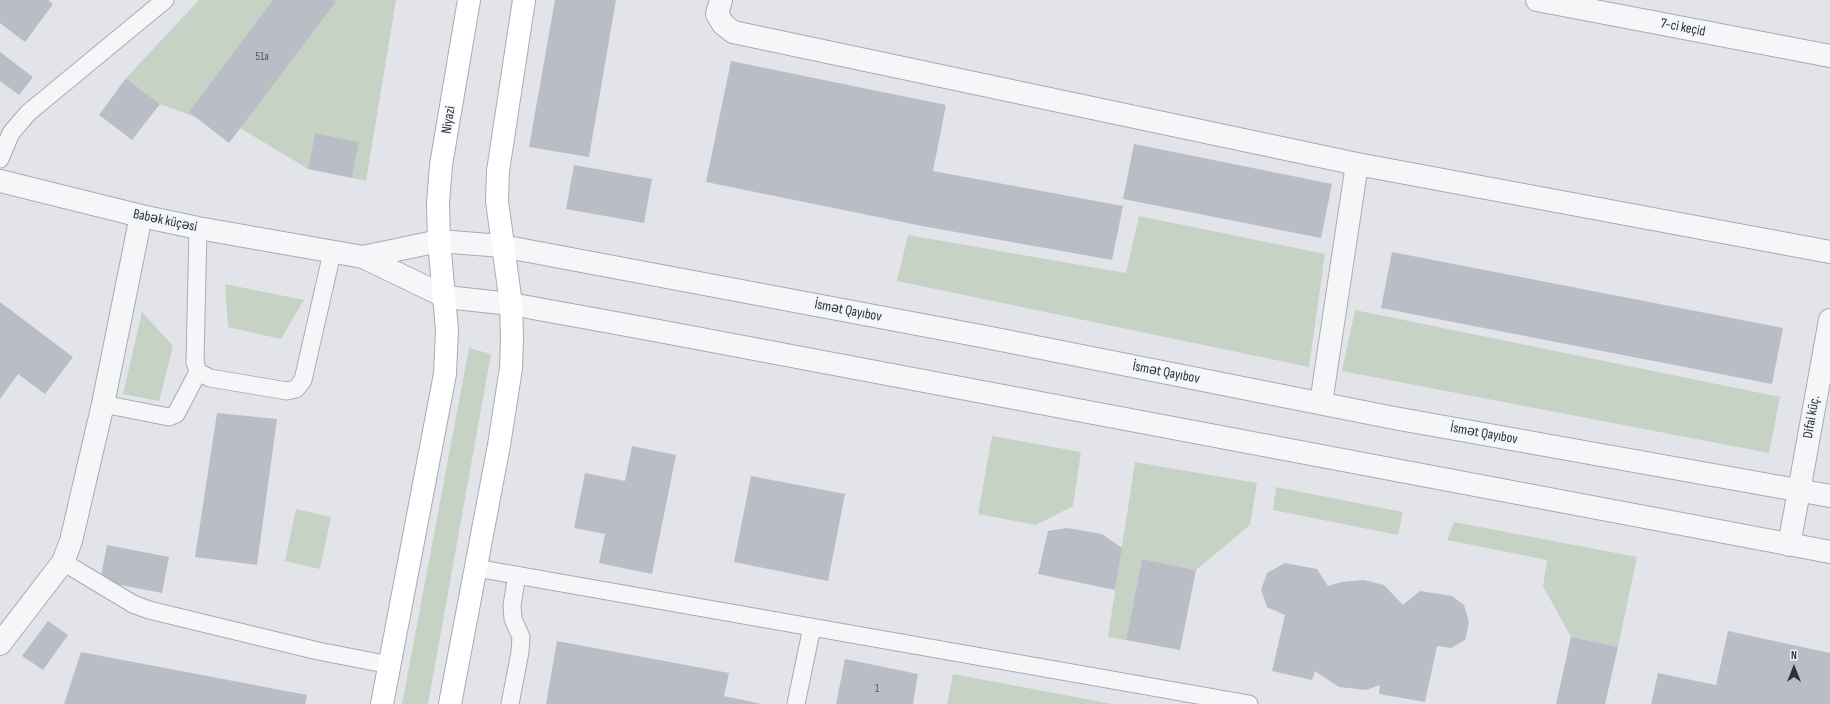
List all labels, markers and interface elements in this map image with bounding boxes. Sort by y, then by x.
street label: 7-ci keçid [1659,15,1707,41]
house number: 51a [255,50,269,64]
street label: Niyazi [439,105,459,135]
street label: Babək küçəsi [131,206,199,236]
street label: İsmət Qayıbov [813,296,883,326]
street label: İsmət Qayıbov [1131,358,1201,388]
street label: Difai küç. [1800,394,1824,440]
street label: İsmət Qayıbov [1449,420,1519,448]
north arrow [1774,648,1814,688]
text: N [1791,649,1797,662]
house number: 1 [875,682,879,696]

